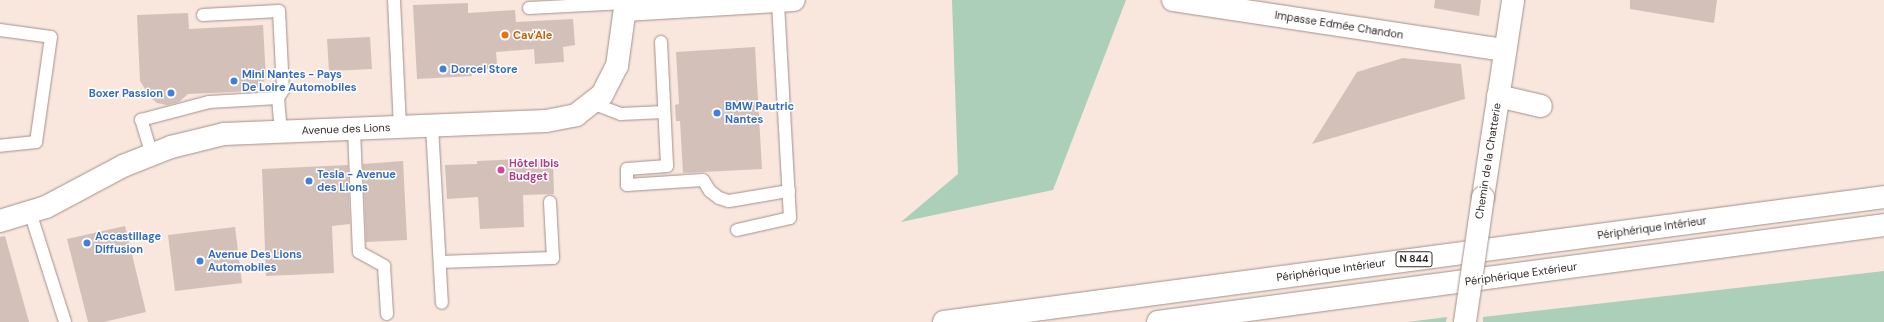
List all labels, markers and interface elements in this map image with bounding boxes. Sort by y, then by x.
street label: Impasse Edmée Chandon [1274,8,1404,42]
place label: Cav'Ale [513,28,552,42]
marker: Cav'Ale [500,30,510,40]
place label: Dorcel Store [451,62,518,76]
marker: Dorcel Store [438,64,448,74]
place label: Mini Nantes - Pays De Loire Automobiles [242,68,357,94]
marker: Mini Nantes - Pays De Loire Automobiles [229,76,239,86]
place label: Boxer Passion [89,86,163,100]
marker: Boxer Passion [166,88,176,98]
place label: BMW Pautric Nantes [725,100,794,126]
street label: Chemin de la Chatterie [1472,102,1504,220]
marker: BMW Pautric Nantes [712,108,722,118]
street label: Avenue des Lions [301,121,391,137]
place label: Hôtel Ibis Budget [509,157,559,183]
marker: Hôtel Ibis Budget [496,165,506,175]
place label: Tesla - Avenue des Lions [317,168,396,194]
marker: Tesla - Avenue des Lions [304,176,314,186]
street label: Périphérique Intérieur [1597,214,1707,242]
place label: Accastillage Diffusion [95,230,161,256]
marker: Accastillage Diffusion [82,238,92,248]
place label: Avenue Des Lions Automobiles [208,248,302,274]
road number: N 844 [1395,251,1433,267]
marker: Avenue Des Lions Automobiles [195,256,205,266]
street label: Périphérique Intérieur [1276,256,1386,284]
street label: Périphérique Extérieur [1464,260,1578,288]

